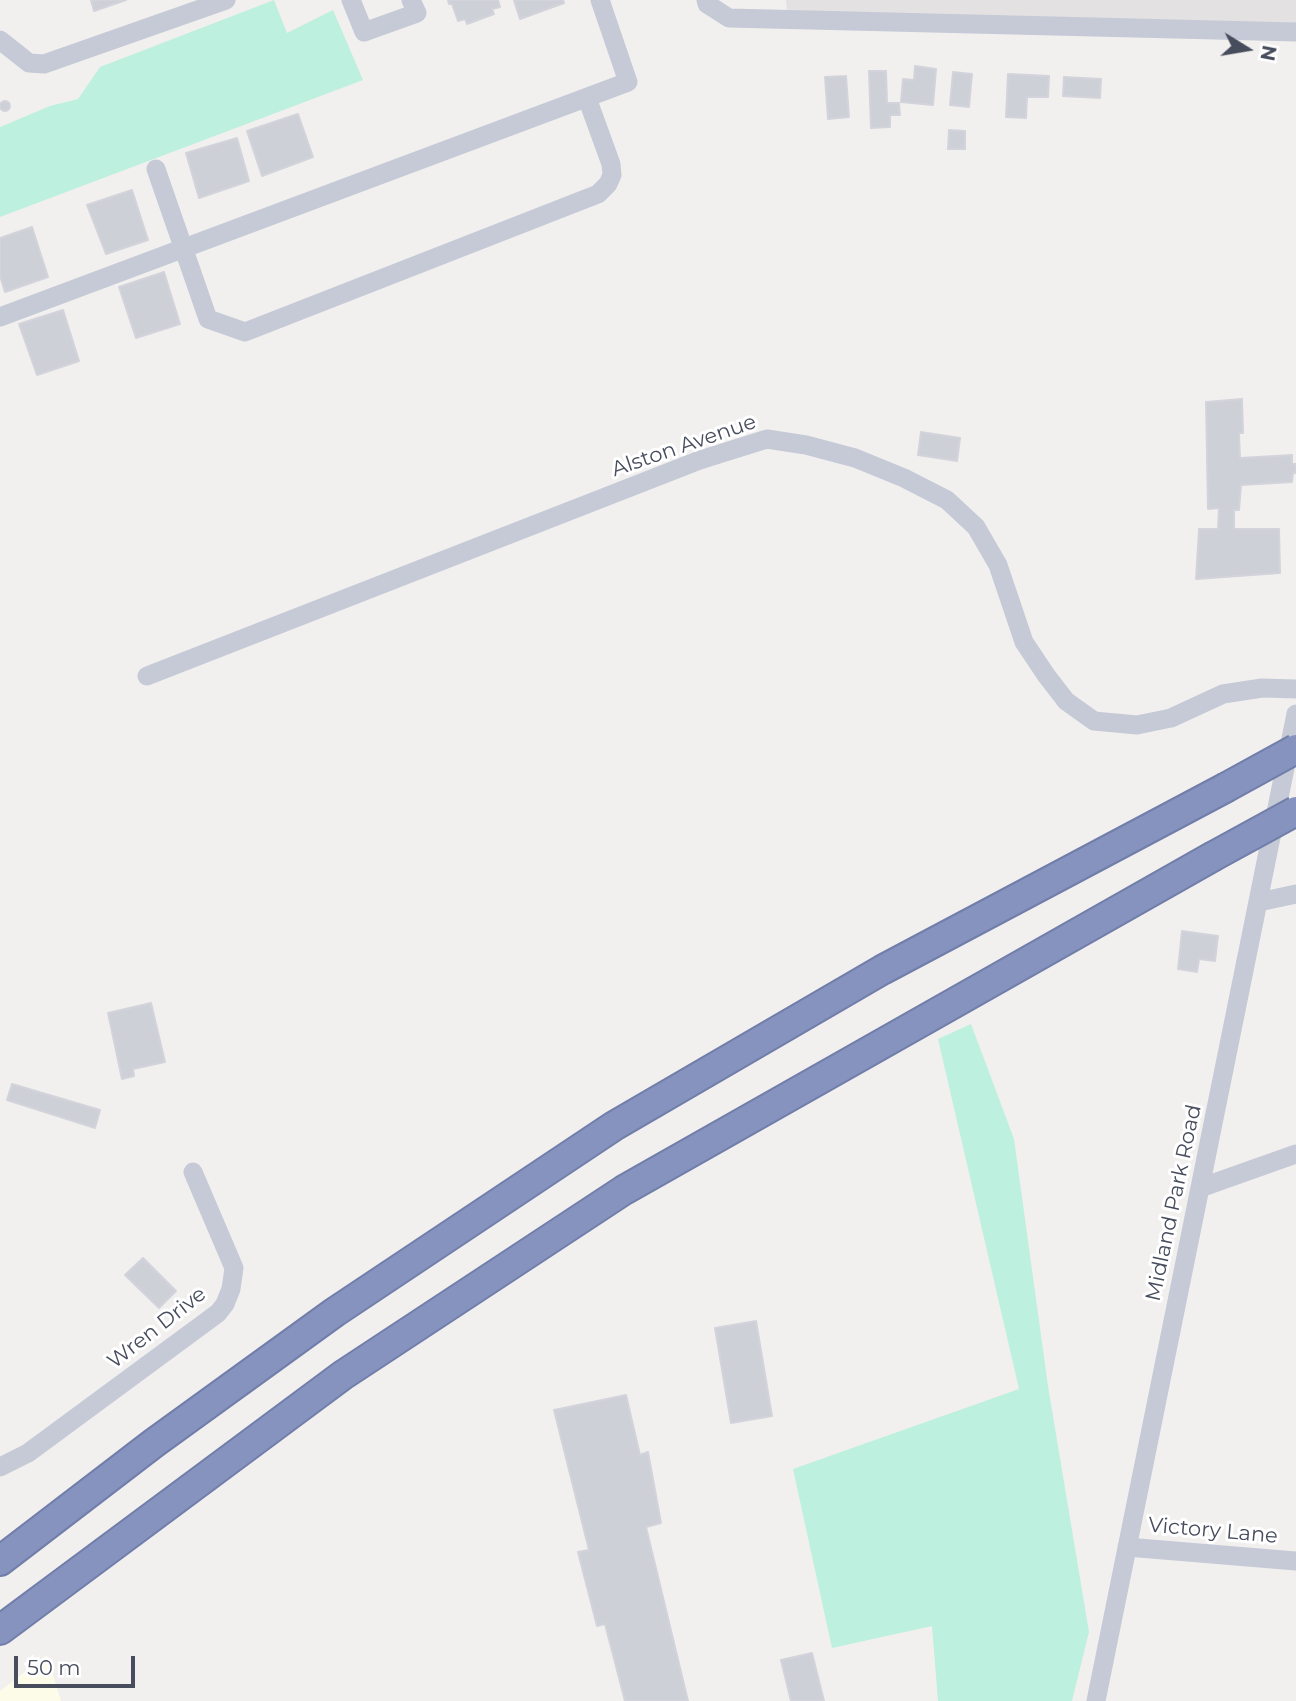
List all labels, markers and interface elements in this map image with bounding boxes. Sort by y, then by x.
north arrow [1212,14,1282,84]
text: N [1255,43,1281,63]
street label: Alston Avenue [608,409,760,483]
street label: Midland Park Road [1141,1102,1207,1304]
street label: Wren Drive [103,1282,211,1374]
street label: Victory Lane [1147,1513,1279,1549]
scale bar [18,1642,138,1686]
text: 50 m [27,1655,81,1680]

